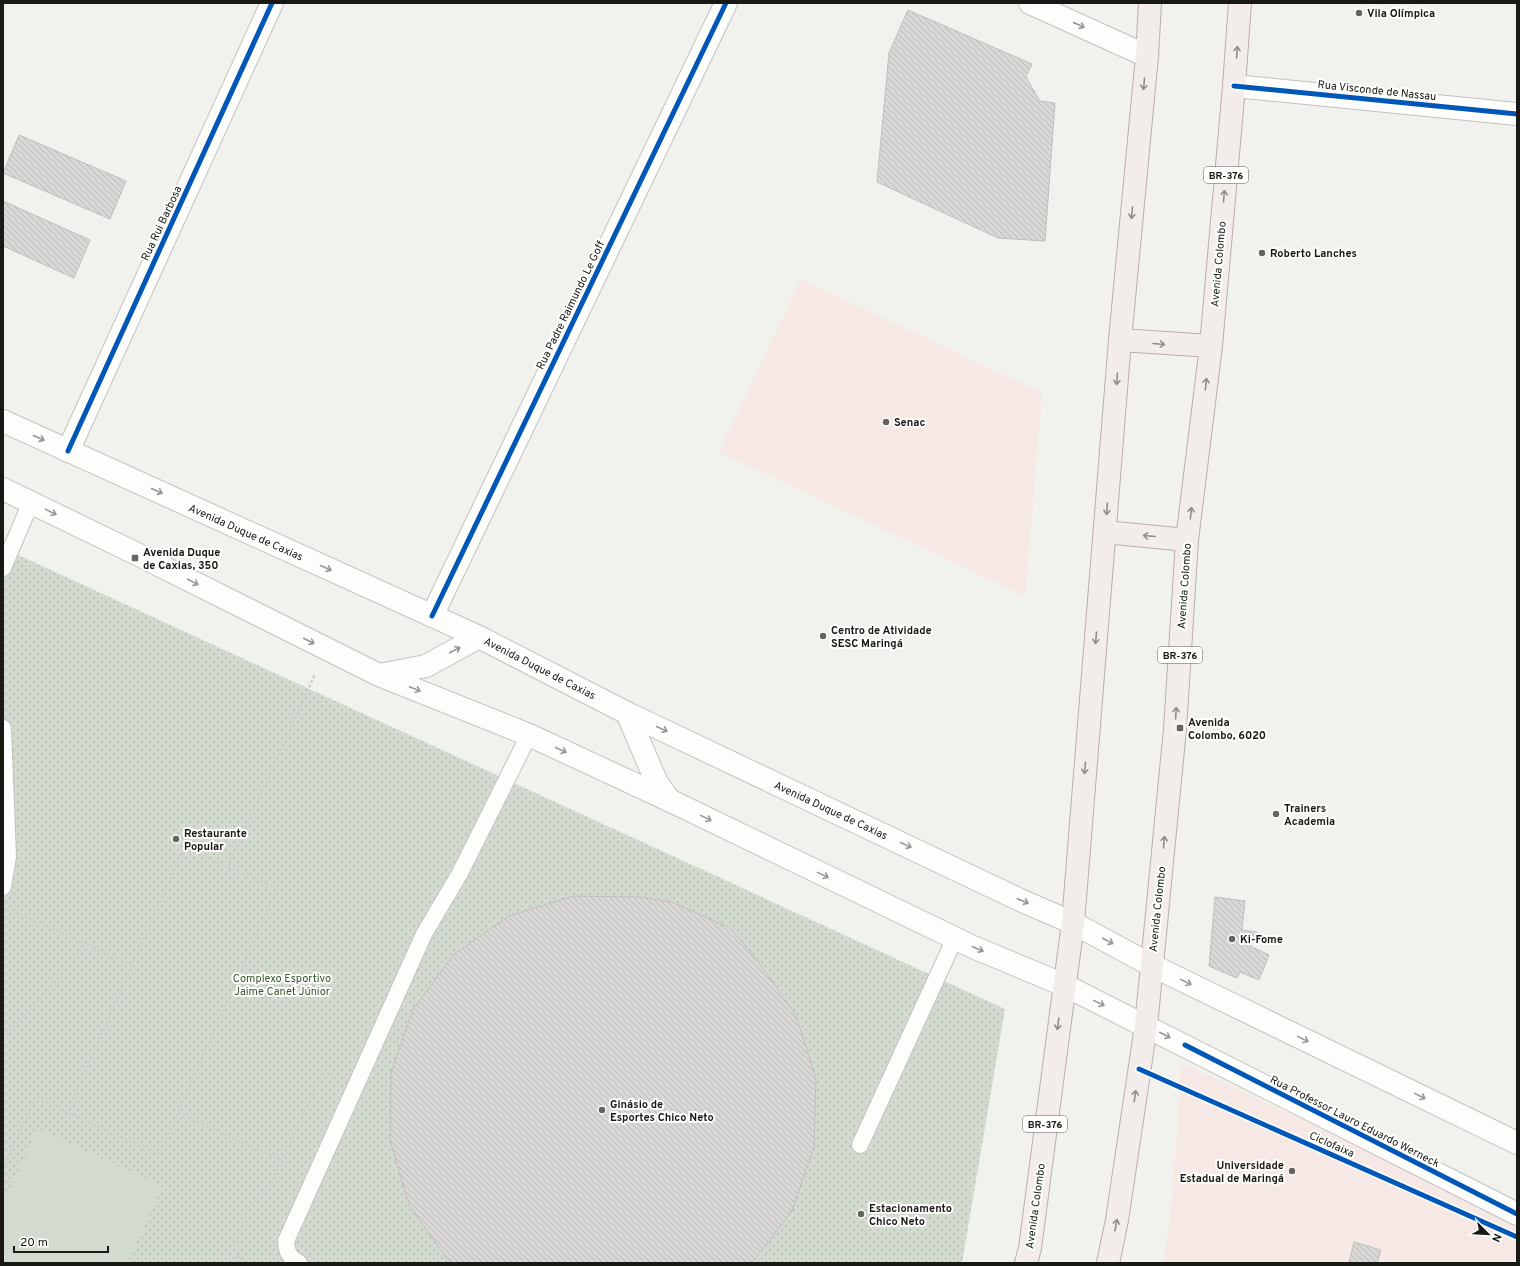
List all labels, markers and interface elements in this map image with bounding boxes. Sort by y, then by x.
place label: Vila Olímpica [1367,7,1435,21]
marker: Vila Olímpica [1354,8,1364,18]
one-way arrow [1072,22,1084,29]
one-way arrow [1233,46,1240,59]
one-way arrow [1140,77,1148,90]
street label: Rua Visconde de Nassau [1317,78,1437,104]
road number: BR-376 [1204,167,1248,183]
street label: Rua Rui Barbosa [138,183,185,263]
one-way arrow [1221,190,1228,203]
one-way arrow [1128,206,1135,219]
street label: Avenida Colombo [1208,221,1230,308]
street label: Rua Padre Raimundo Le Goff [534,238,608,372]
place label: Roberto Lanches [1270,247,1357,261]
marker: Roberto Lanches [1257,248,1267,258]
one-way arrow [1152,340,1165,347]
one-way arrow [1113,372,1120,385]
one-way arrow [1202,378,1210,391]
place label: Senac [894,416,925,430]
marker: Senac [881,417,891,427]
one-way arrow [32,434,44,442]
one-way arrow [150,488,162,495]
street label: Avenida Duque de Caxias [186,501,305,564]
one-way arrow [1103,502,1110,515]
one-way arrow [1187,507,1194,520]
one-way arrow [45,509,57,516]
one-way arrow [1143,533,1156,540]
street label: Avenida Colombo [1175,543,1195,630]
place label: Avenida Duque de Caxias, 350 [143,546,220,573]
marker: Avenida Duque de Caxias, 350 [130,553,140,563]
one-way arrow [320,565,332,572]
one-way arrow [186,579,198,586]
place label: Centro de Atividade SESC Maringá [831,624,932,651]
marker: Centro de Atividade SESC Maringá [818,631,828,641]
one-way arrow [1092,631,1100,644]
street label: Avenida Duque de Caxias [481,635,598,703]
one-way arrow [302,638,314,645]
one-way arrow [449,646,461,653]
road number: BR-376 [1158,647,1202,663]
one-way arrow [408,686,420,694]
one-way arrow [1172,707,1179,720]
place label: Avenida Colombo, 6020 [1188,716,1266,743]
marker: Avenida Colombo, 6020 [1175,723,1185,733]
one-way arrow [655,726,667,733]
one-way arrow [554,747,566,754]
one-way arrow [1081,761,1089,774]
street label: Avenida Duque de Caxias [772,778,890,843]
place label: Trainers Academia [1284,802,1335,829]
marker: Trainers Academia [1271,809,1281,819]
one-way arrow [700,815,712,822]
place label: Restaurante Popular [184,827,247,854]
marker: Restaurante Popular [171,834,181,844]
one-way arrow [1160,836,1167,849]
one-way arrow [899,842,911,849]
street label: Avenida Colombo [1147,866,1169,953]
one-way arrow [817,871,829,879]
one-way arrow [1017,898,1029,905]
place label: Ki-Fome [1240,933,1283,947]
marker: Ki-Fome [1227,934,1237,944]
one-way arrow [1102,938,1114,945]
one-way arrow [971,946,983,953]
park label: Complexo Esportivo Jaime Canet Júnior [233,972,331,999]
one-way arrow [1180,979,1192,986]
one-way arrow [1092,999,1104,1007]
one-way arrow [1054,1017,1062,1030]
one-way arrow [1159,1032,1171,1039]
one-way arrow [1297,1036,1309,1043]
street label: Rua Professor Lauro Eduardo Werneck [1267,1073,1442,1171]
one-way arrow [1131,1090,1139,1103]
one-way arrow [1414,1093,1426,1100]
place label: Ginásio de Esportes Chico Neto [610,1098,714,1125]
marker: Ginásio de Esportes Chico Neto [597,1105,607,1115]
road number: BR-376 [1023,1116,1067,1132]
street label: Ciclofaixa [1307,1129,1356,1161]
place label: Universidade Estadual de Maringá [1180,1159,1284,1186]
street label: Avenida Colombo [1023,1163,1049,1250]
marker: Universidade Estadual de Maringá [1287,1166,1297,1176]
place label: Estacionamento Chico Neto [869,1202,952,1229]
marker: Estacionamento Chico Neto [856,1209,866,1219]
north arrow [1468,1214,1508,1254]
one-way arrow [1112,1219,1120,1232]
scale bar [14,1228,108,1254]
text: N [1488,1231,1504,1244]
text: 20 m [20,1235,48,1251]

